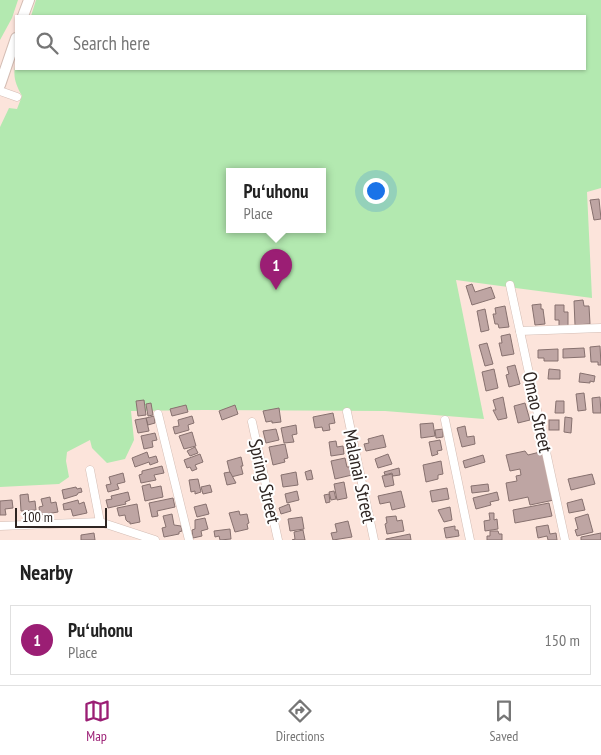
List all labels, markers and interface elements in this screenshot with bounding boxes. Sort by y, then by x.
search box [15,15,586,70]
icon: search [33,29,61,57]
text: Search here [73,31,150,55]
popup [226,168,326,233]
your location [363,178,389,204]
text: Puʻuhonu [244,179,308,203]
text: Place [244,203,273,223]
pin: 1 [260,249,292,290]
street label: Omao Street [518,369,558,455]
street label: Malanai Street [338,427,382,526]
street label: Spring Street [244,437,286,526]
scale bar [15,505,108,528]
text: 100 m [22,508,53,526]
text: Nearby [20,559,73,586]
text: Puʻuhonu [68,618,133,642]
text: 1 [33,630,41,650]
text: 150 m [545,630,580,650]
text: Place [68,642,97,662]
tab: Map [83,697,111,745]
tab: Directions [276,697,324,745]
tab: Saved [490,697,518,745]

